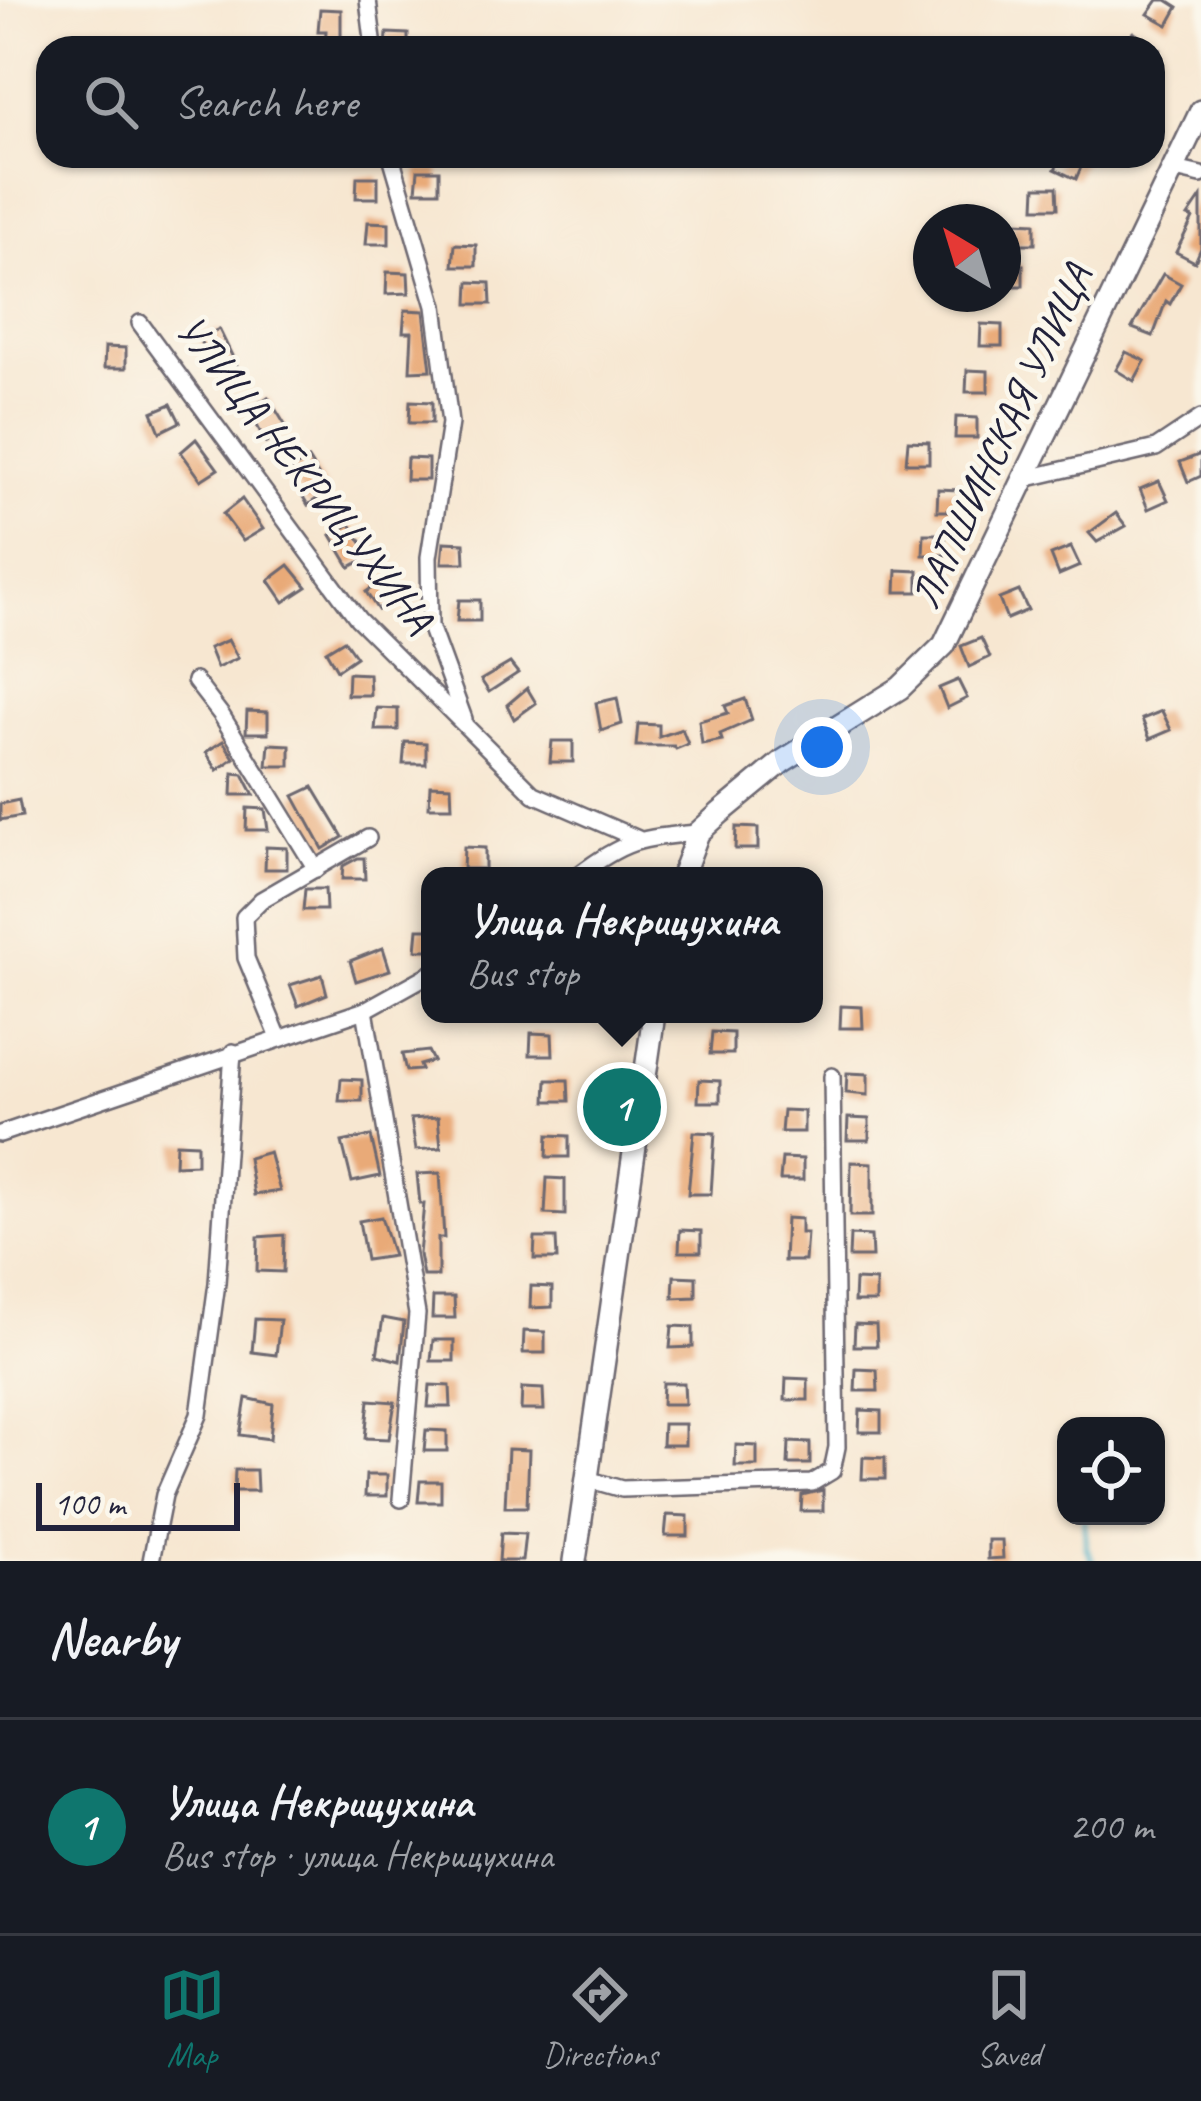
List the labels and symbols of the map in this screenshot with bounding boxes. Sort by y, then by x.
north arrow [913,204,1021,312]
street label: ЛАПШИНСКАЯ УЛИЦА [899,255,1105,617]
street label: УЛИЦА НЕКРИЦУХИНА [164,305,446,644]
your location [792,717,852,777]
pin: 1 [583,1062,661,1152]
scale bar [36,1477,240,1530]

